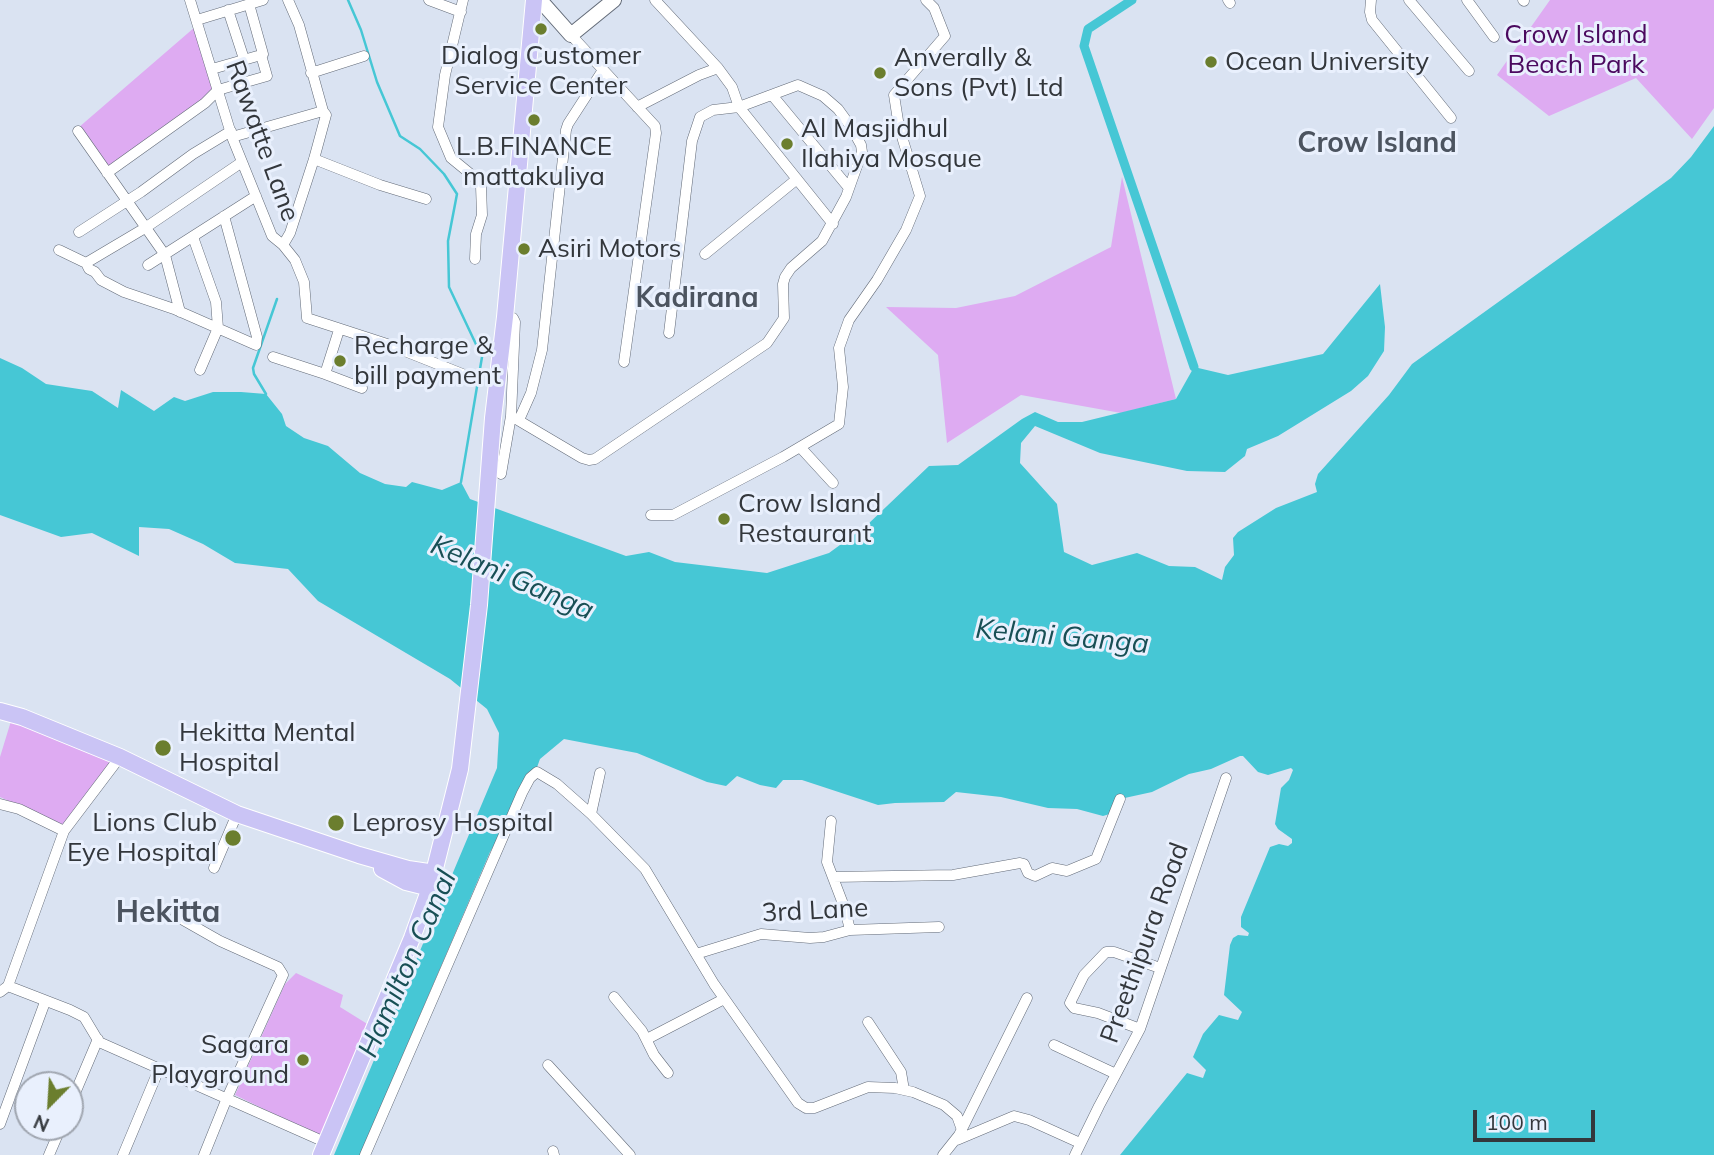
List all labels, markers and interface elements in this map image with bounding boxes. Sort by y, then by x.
park label: Crow Island Beach Park [1504,19,1648,80]
marker: Dialog Customer Service Center [533,21,549,37]
place label: Dialog Customer Service Center [441,40,641,102]
place label: Anverally & Sons (Pvt) Ltd [894,42,1064,104]
place label: Ocean University [1225,46,1429,78]
marker: Ocean University [1203,54,1219,70]
street label: Rawatte Lane [218,56,306,226]
marker: Anverally & Sons (Pvt) Ltd [872,65,888,81]
marker: L.B.FINANCE mattakuliya [526,112,542,128]
place label: Al Masjidhul Ilahiya Mosque [801,113,982,174]
district label: Crow Island [1297,127,1457,161]
place label: L.B.FINANCE mattakuliya [456,131,612,192]
marker: Al Masjidhul Ilahiya Mosque [779,136,795,152]
place label: Asiri Motors [538,233,681,265]
marker: Asiri Motors [516,241,532,257]
district label: Kadirana [635,282,759,316]
place label: Recharge & bill payment [354,330,501,392]
marker: Recharge & bill payment [332,353,348,369]
place label: Crow Island Restaurant [738,488,881,550]
marker: Crow Island Restaurant [716,511,732,527]
water label: Kelani Ganga [425,529,599,627]
water label: Kelani Ganga [974,613,1150,661]
place label: Hekitta Mental Hospital [179,717,355,778]
marker: Hekitta Mental Hospital [153,738,173,758]
place label: Lions Club Eye Hospital [67,807,217,868]
place label: Leprosy Hospital [352,807,553,839]
marker: Leprosy Hospital [326,813,346,833]
marker: Lions Club Eye Hospital [223,828,243,848]
street label: Preethipura Road [1094,839,1196,1047]
water label: Hamilton Canal [352,865,464,1063]
street label: 3rd Lane [761,893,869,929]
district label: Hekitta [116,895,220,931]
place label: Sagara Playground [151,1029,289,1090]
marker: Sagara Playground [295,1052,311,1068]
north arrow [14,1071,84,1141]
scale bar [1476,1096,1598,1140]
text: N [30,1109,53,1137]
text: 100 m [1486,1109,1548,1135]

